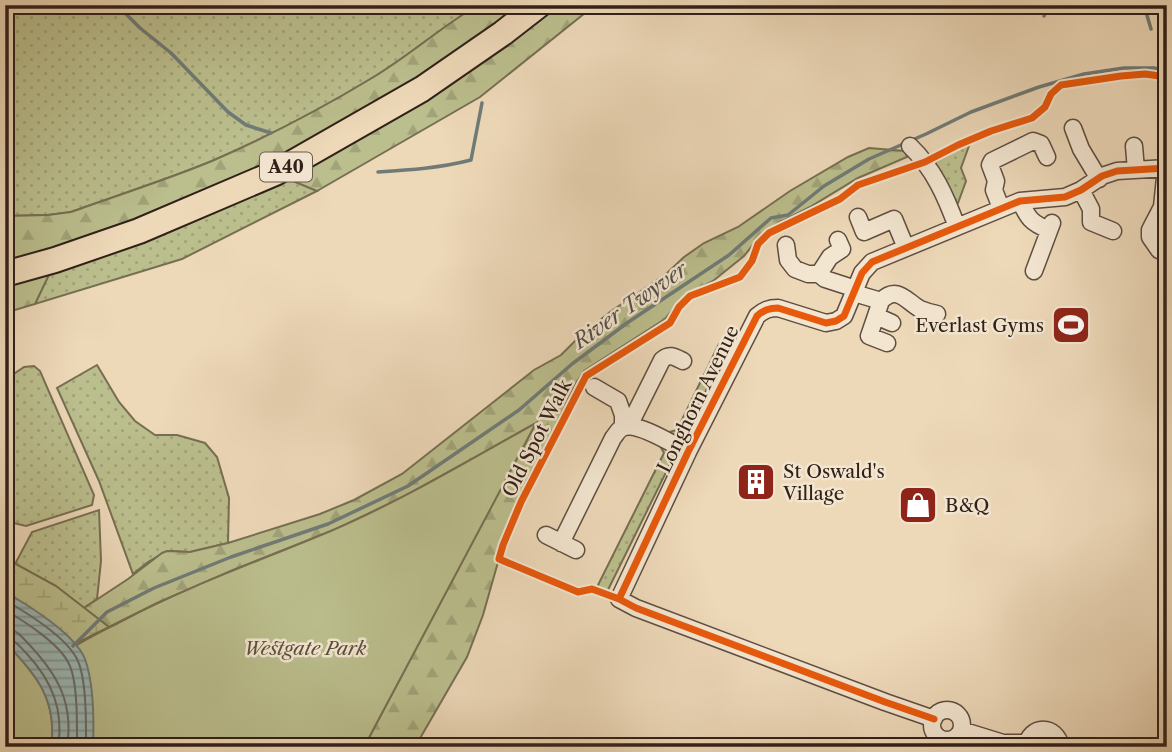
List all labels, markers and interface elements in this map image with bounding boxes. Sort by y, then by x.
road number: A40 [260,152,312,182]
water label: River Twyver [566,256,693,355]
sports icon: Everlast Gyms [1050,304,1092,346]
place label: Everlast Gyms [915,314,1044,337]
street label: Longhorn Avenue [652,321,744,477]
street label: Old Spot Walk [497,374,577,501]
place label: St Oswald's Village [782,460,885,505]
building icon: St Oswald's Village [735,461,777,503]
shop icon: B&Q [897,484,939,526]
place label: B&Q [945,494,990,517]
park label: Westgate Park [244,637,366,660]

